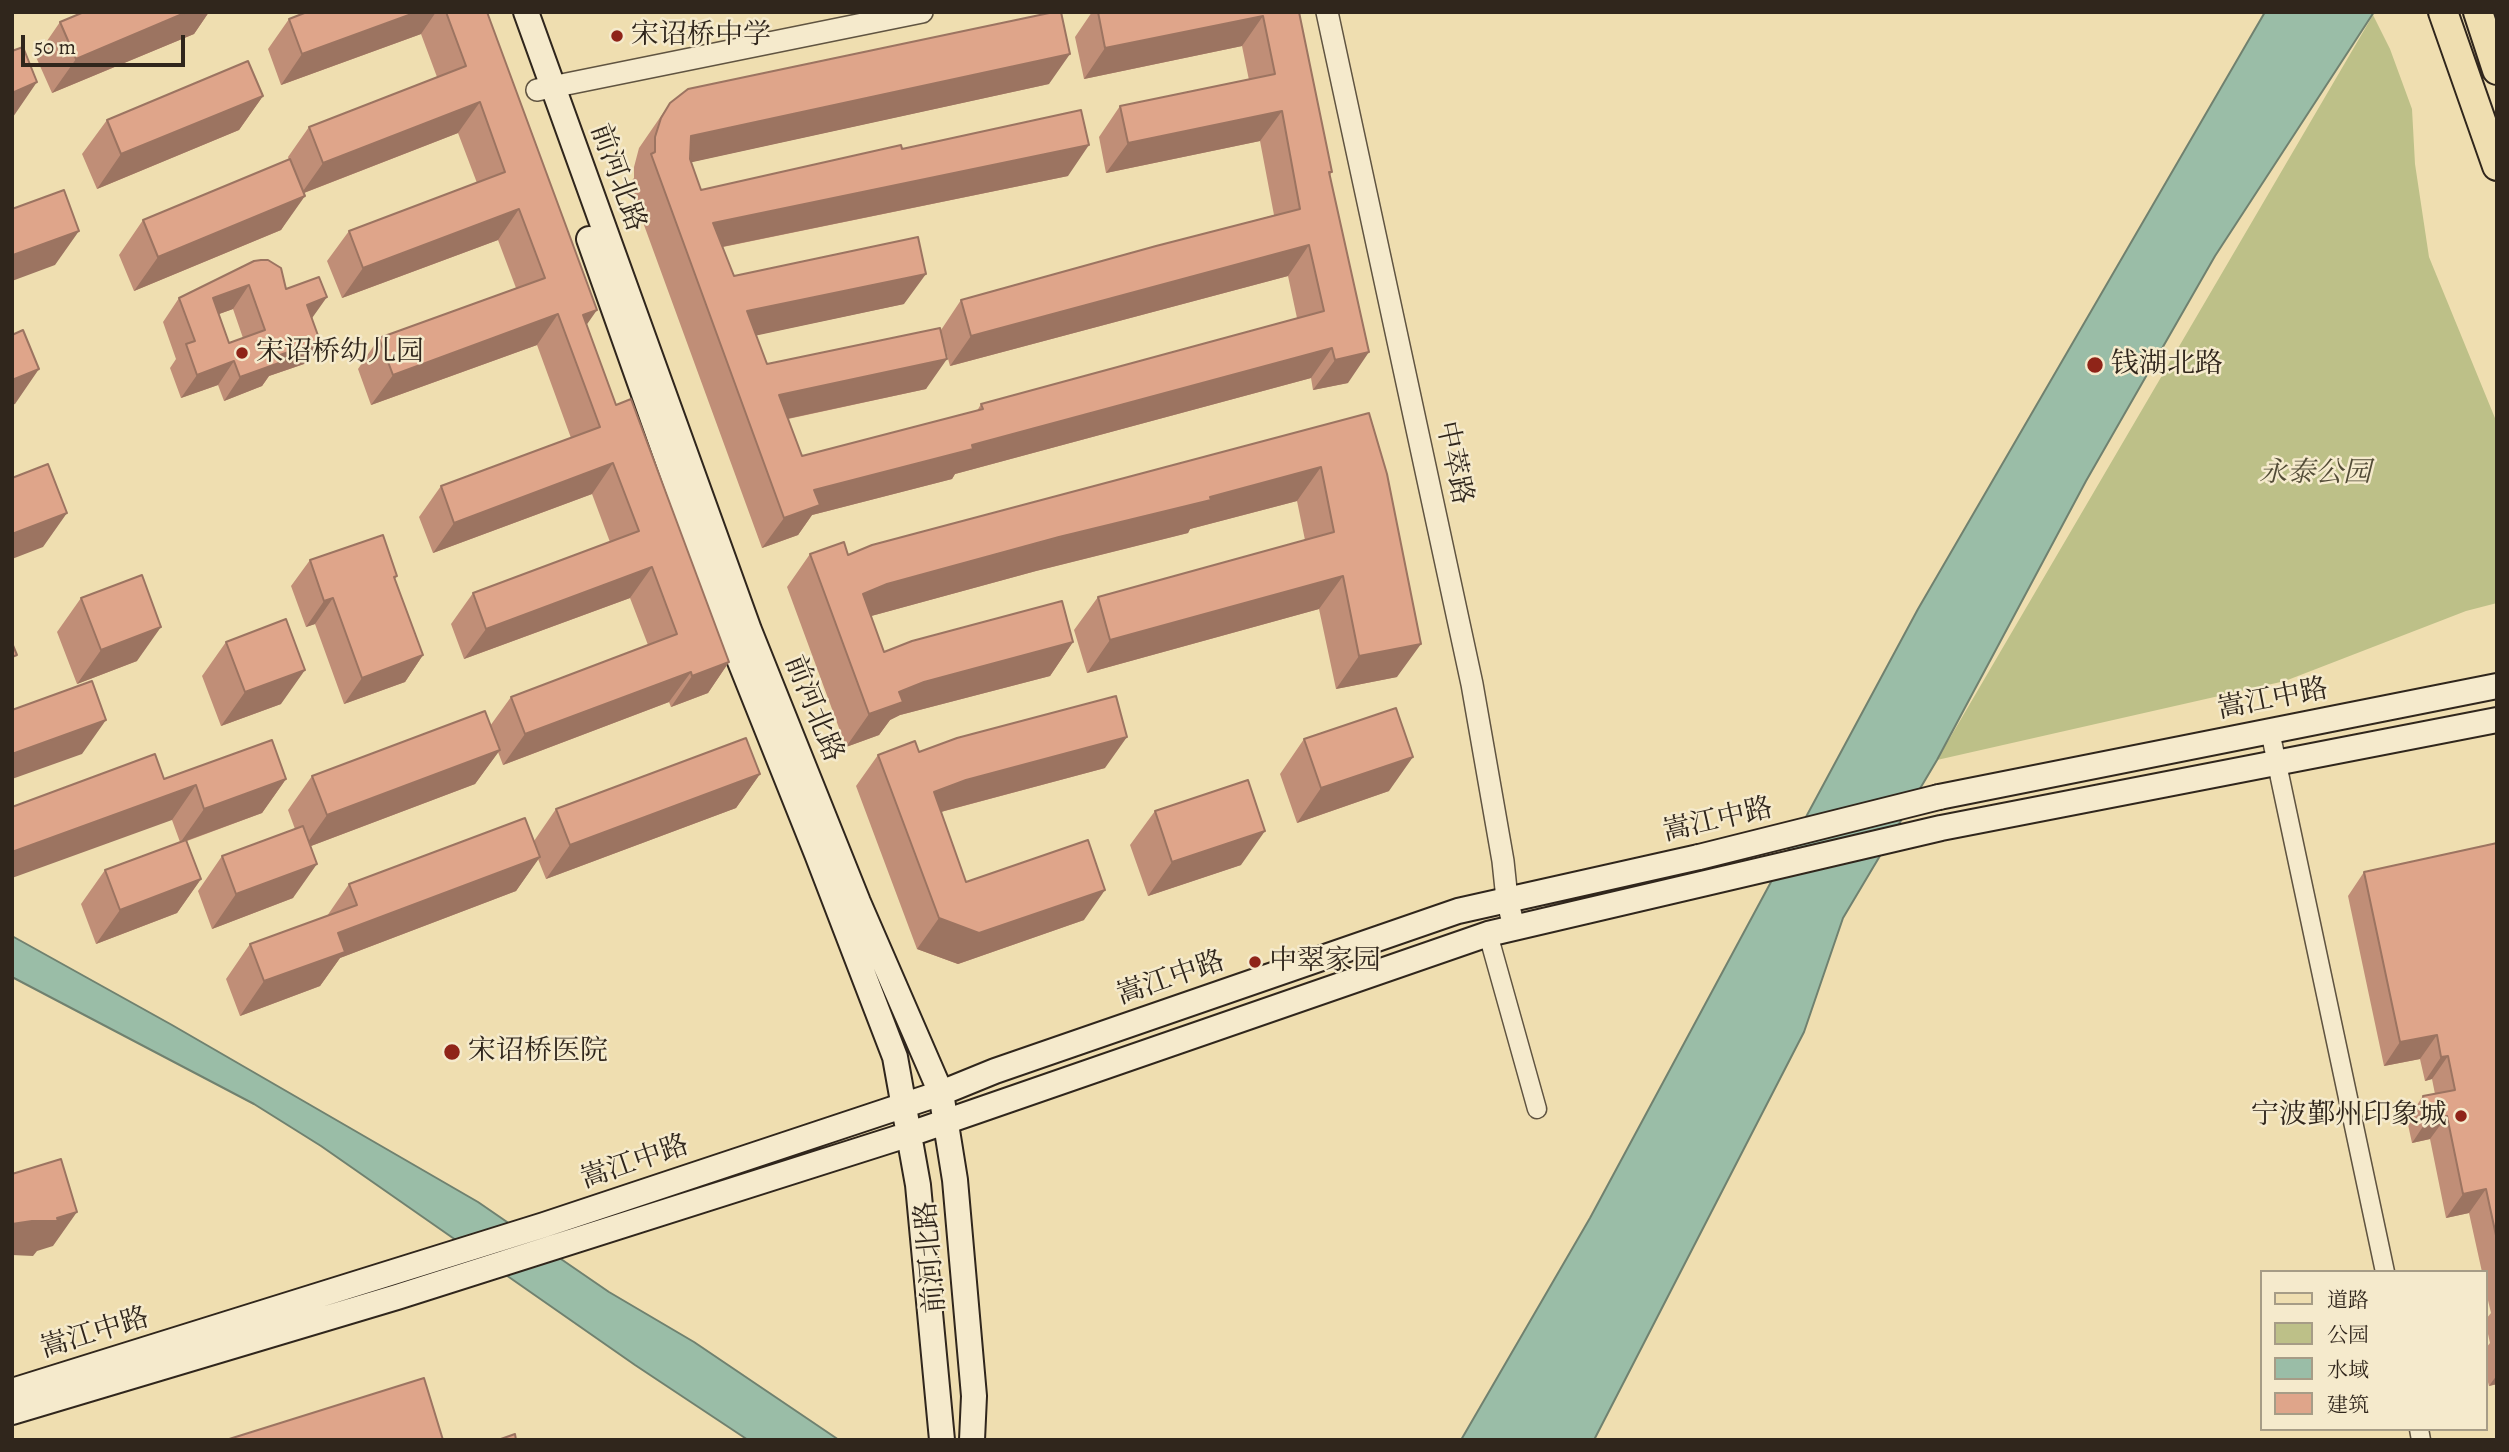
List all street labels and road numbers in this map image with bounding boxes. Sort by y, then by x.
street label: 前河北路 [582,120,652,236]
street label: 中萃路 [1428,418,1478,508]
street label: 前河北路 [776,651,850,767]
street label: 嵩江中路 [2215,673,2331,727]
street label: 嵩江中路 [1660,792,1776,850]
street label: 嵩江中路 [1113,945,1229,1013]
street label: 嵩江中路 [577,1129,693,1197]
street label: 前河北路 [910,1200,954,1314]
street label: 嵩江中路 [37,1302,153,1366]

